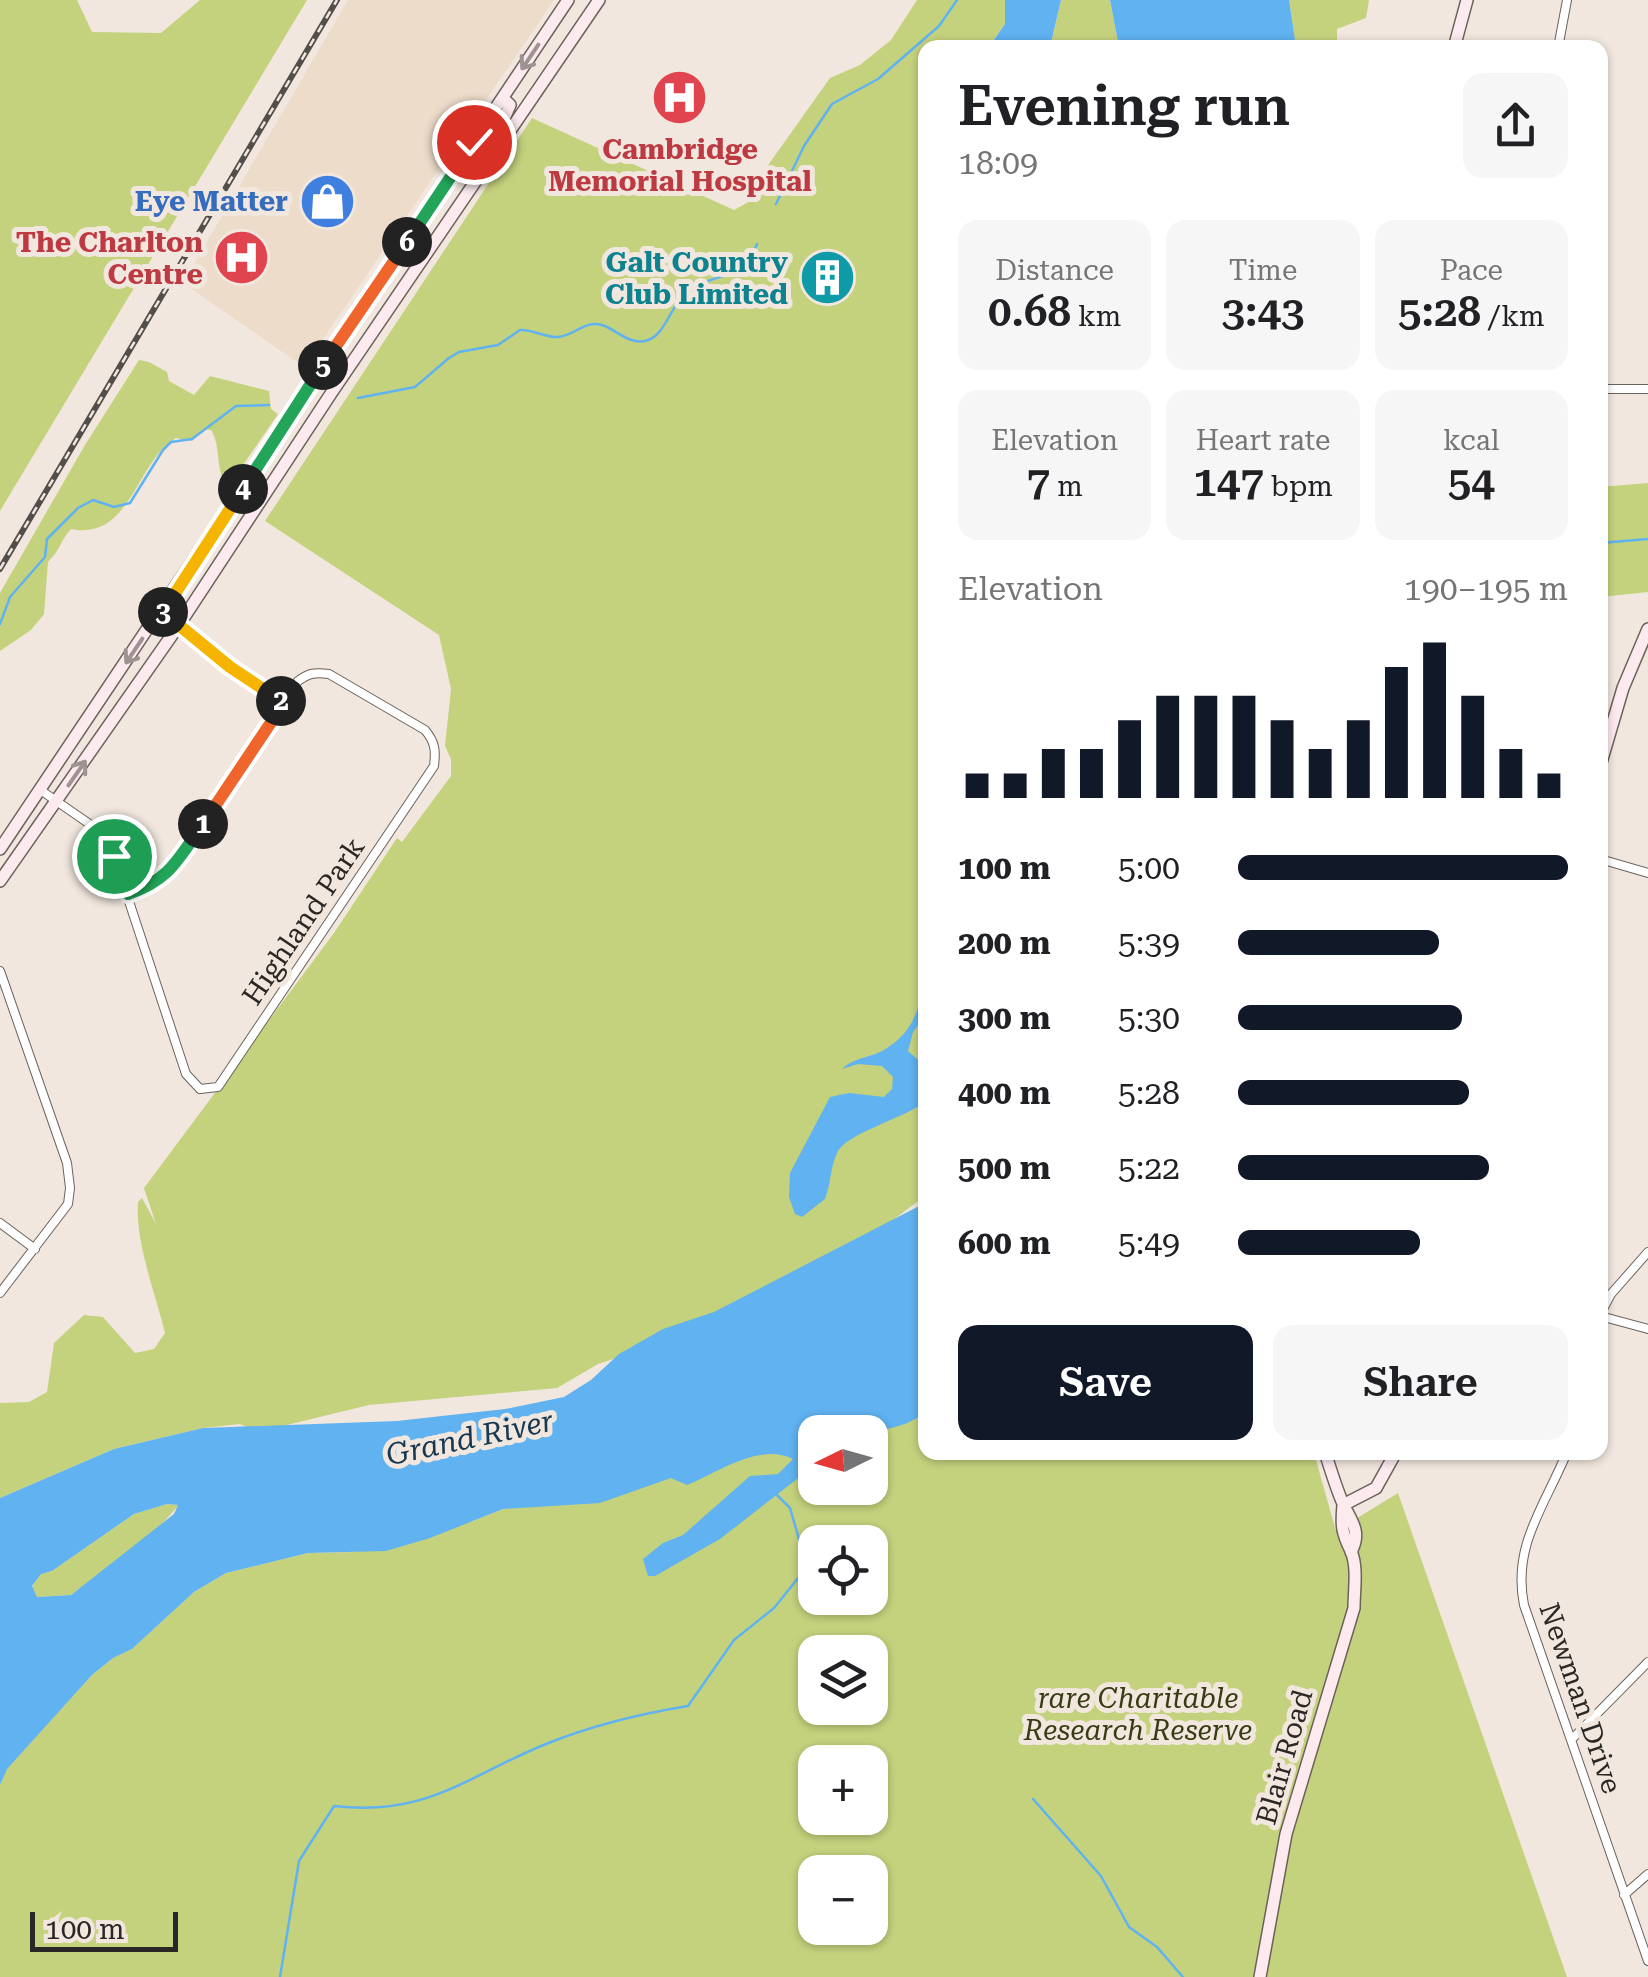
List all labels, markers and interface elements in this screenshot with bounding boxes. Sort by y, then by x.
one-way arrow [519,43,540,71]
hospital icon: Cambridge Memorial Hospital [650,68,710,128]
button: share [1463,73,1568,178]
text: Evening run [958,74,1290,138]
pin [432,100,517,185]
icon: check [447,115,502,170]
place label: Cambridge Memorial Hospital [548,133,812,198]
text: 18:09 [958,144,1038,182]
shop icon: Eye Matter [297,171,357,231]
place label: Eye Matter [135,185,288,218]
pin: 6 [382,217,432,267]
text: 6 [399,225,415,258]
place label: The Charlton Centre [16,226,203,291]
hospital icon: The Charlton Centre [212,228,272,288]
place label: Galt Country Club Limited [605,246,788,311]
building icon: Galt Country Club Limited [797,248,857,308]
text: Distance [995,254,1114,287]
text: Time [1229,254,1297,287]
text: Pace [1440,254,1503,287]
text: 0.68 [988,287,1071,336]
text: 3:43 [1222,287,1304,336]
text: 5:28 [1398,287,1481,336]
text: km [1071,300,1121,333]
text: /km [1481,300,1545,333]
pin: 5 [298,340,348,390]
text: 5 [315,348,331,381]
text: Elevation [991,424,1118,457]
text: Heart rate [1196,424,1330,457]
text: kcal [1443,424,1500,457]
text: 7 [1027,457,1050,506]
text: 147 [1193,457,1264,506]
text: 54 [1448,457,1495,506]
pin: 4 [218,464,268,514]
text: m [1050,470,1083,503]
text: bpm [1264,470,1333,503]
text: 4 [235,472,251,505]
text: Elevation [958,570,1103,608]
text: 190–195 m [1404,570,1568,608]
pin: 3 [138,587,188,637]
text: 3 [155,595,171,628]
one-way arrow [124,636,145,664]
pin: 2 [256,676,306,726]
text: 2 [273,684,289,717]
one-way arrow [67,760,88,787]
pin: 1 [178,799,228,849]
text: 1 [195,807,211,840]
pin [72,814,157,899]
icon: arrive [87,829,142,884]
street label: Highland Park [235,831,372,1011]
text: 100 m [958,849,1051,887]
text: 5:00 [1118,849,1180,887]
text: 200 m [958,924,1051,962]
text: 5:39 [1118,924,1180,962]
text: 300 m [958,999,1051,1037]
text: 5:30 [1118,999,1180,1037]
text: 400 m [958,1074,1051,1112]
text: 5:28 [1118,1074,1180,1112]
text: 500 m [958,1149,1051,1187]
text: 5:22 [1118,1149,1180,1187]
text: 600 m [958,1224,1051,1262]
text: 5:49 [1118,1224,1180,1262]
button: Save [958,1325,1253,1440]
button: Share [1273,1325,1568,1440]
water label: Grand River [383,1403,557,1472]
north arrow [798,1415,888,1505]
map controls [798,1415,888,1945]
button: locate [798,1525,888,1615]
street label: Newman Drive [1532,1599,1629,1798]
button: layers [798,1635,888,1725]
park label: rare Charitable Research Reserve [1023,1682,1252,1747]
street label: Blair Road [1249,1686,1319,1828]
button: + [798,1745,888,1835]
button: − [798,1855,888,1945]
scale bar [30,1907,178,1952]
text: 100 m [45,1913,125,1946]

